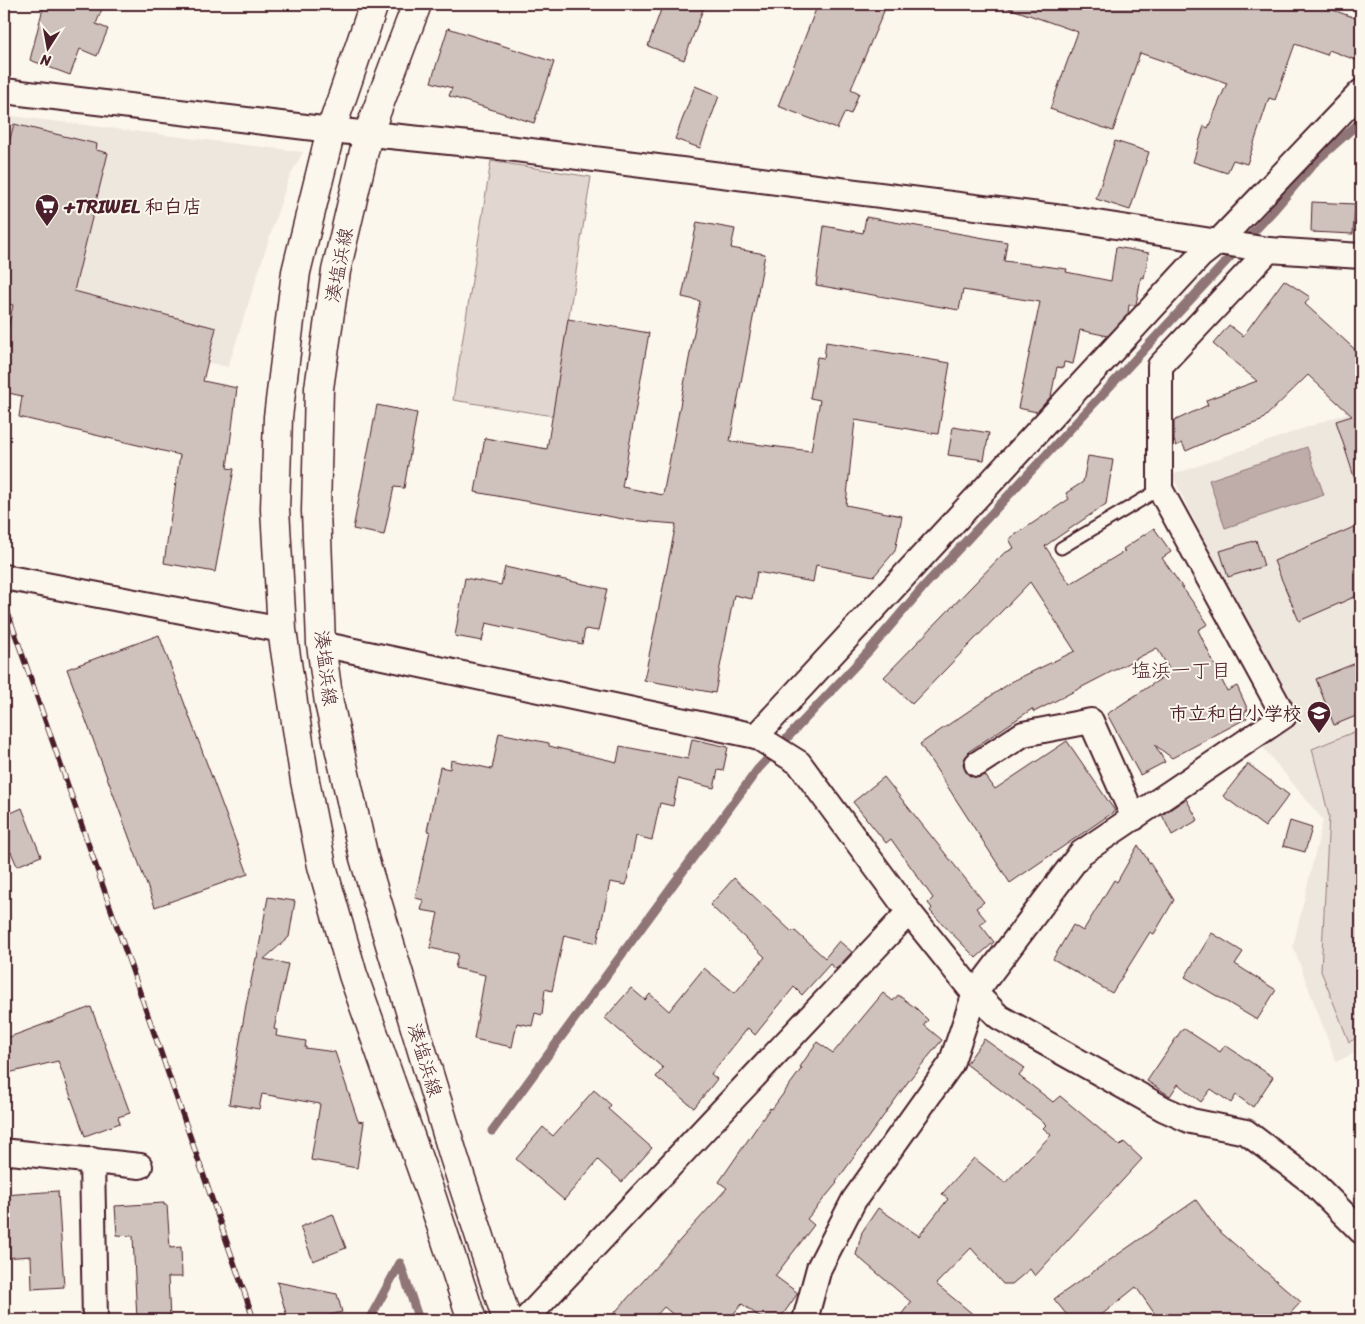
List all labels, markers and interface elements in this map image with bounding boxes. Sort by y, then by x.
north arrow [22,22,72,72]
text: N [38,47,54,74]
place label: +TRIWEL 和白店 [63,190,202,223]
supermarket icon: +TRIWEL 和白店 [34,193,60,227]
street label: 湊塩浜線 [316,225,362,305]
street label: 湊塩浜線 [305,628,347,708]
district label: 塩浜一丁目 [1131,653,1231,688]
place label: 市立和白小学校 [1169,697,1302,730]
school or university icon: 市立和白小学校 [1306,700,1332,734]
street label: 湊塩浜線 [398,1019,452,1101]

